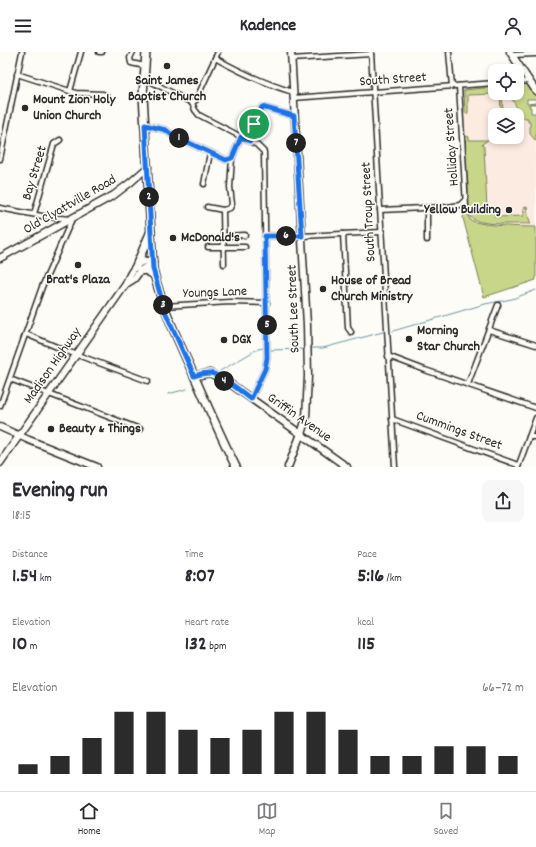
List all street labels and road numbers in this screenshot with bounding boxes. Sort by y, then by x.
street label: South Street [359,68,427,92]
street label: Holliday Street [439,107,465,187]
street label: Bay Street [17,143,53,203]
street label: South Troup Street [356,162,382,262]
street label: Old Clyattville Road [20,170,120,240]
street label: South Lee Street [282,264,306,354]
street label: Youngs Lane [183,282,247,304]
street label: Madison Highway [19,323,87,408]
street label: Griffin Avenue [263,388,335,448]
street label: Cummings Street [413,406,505,456]

